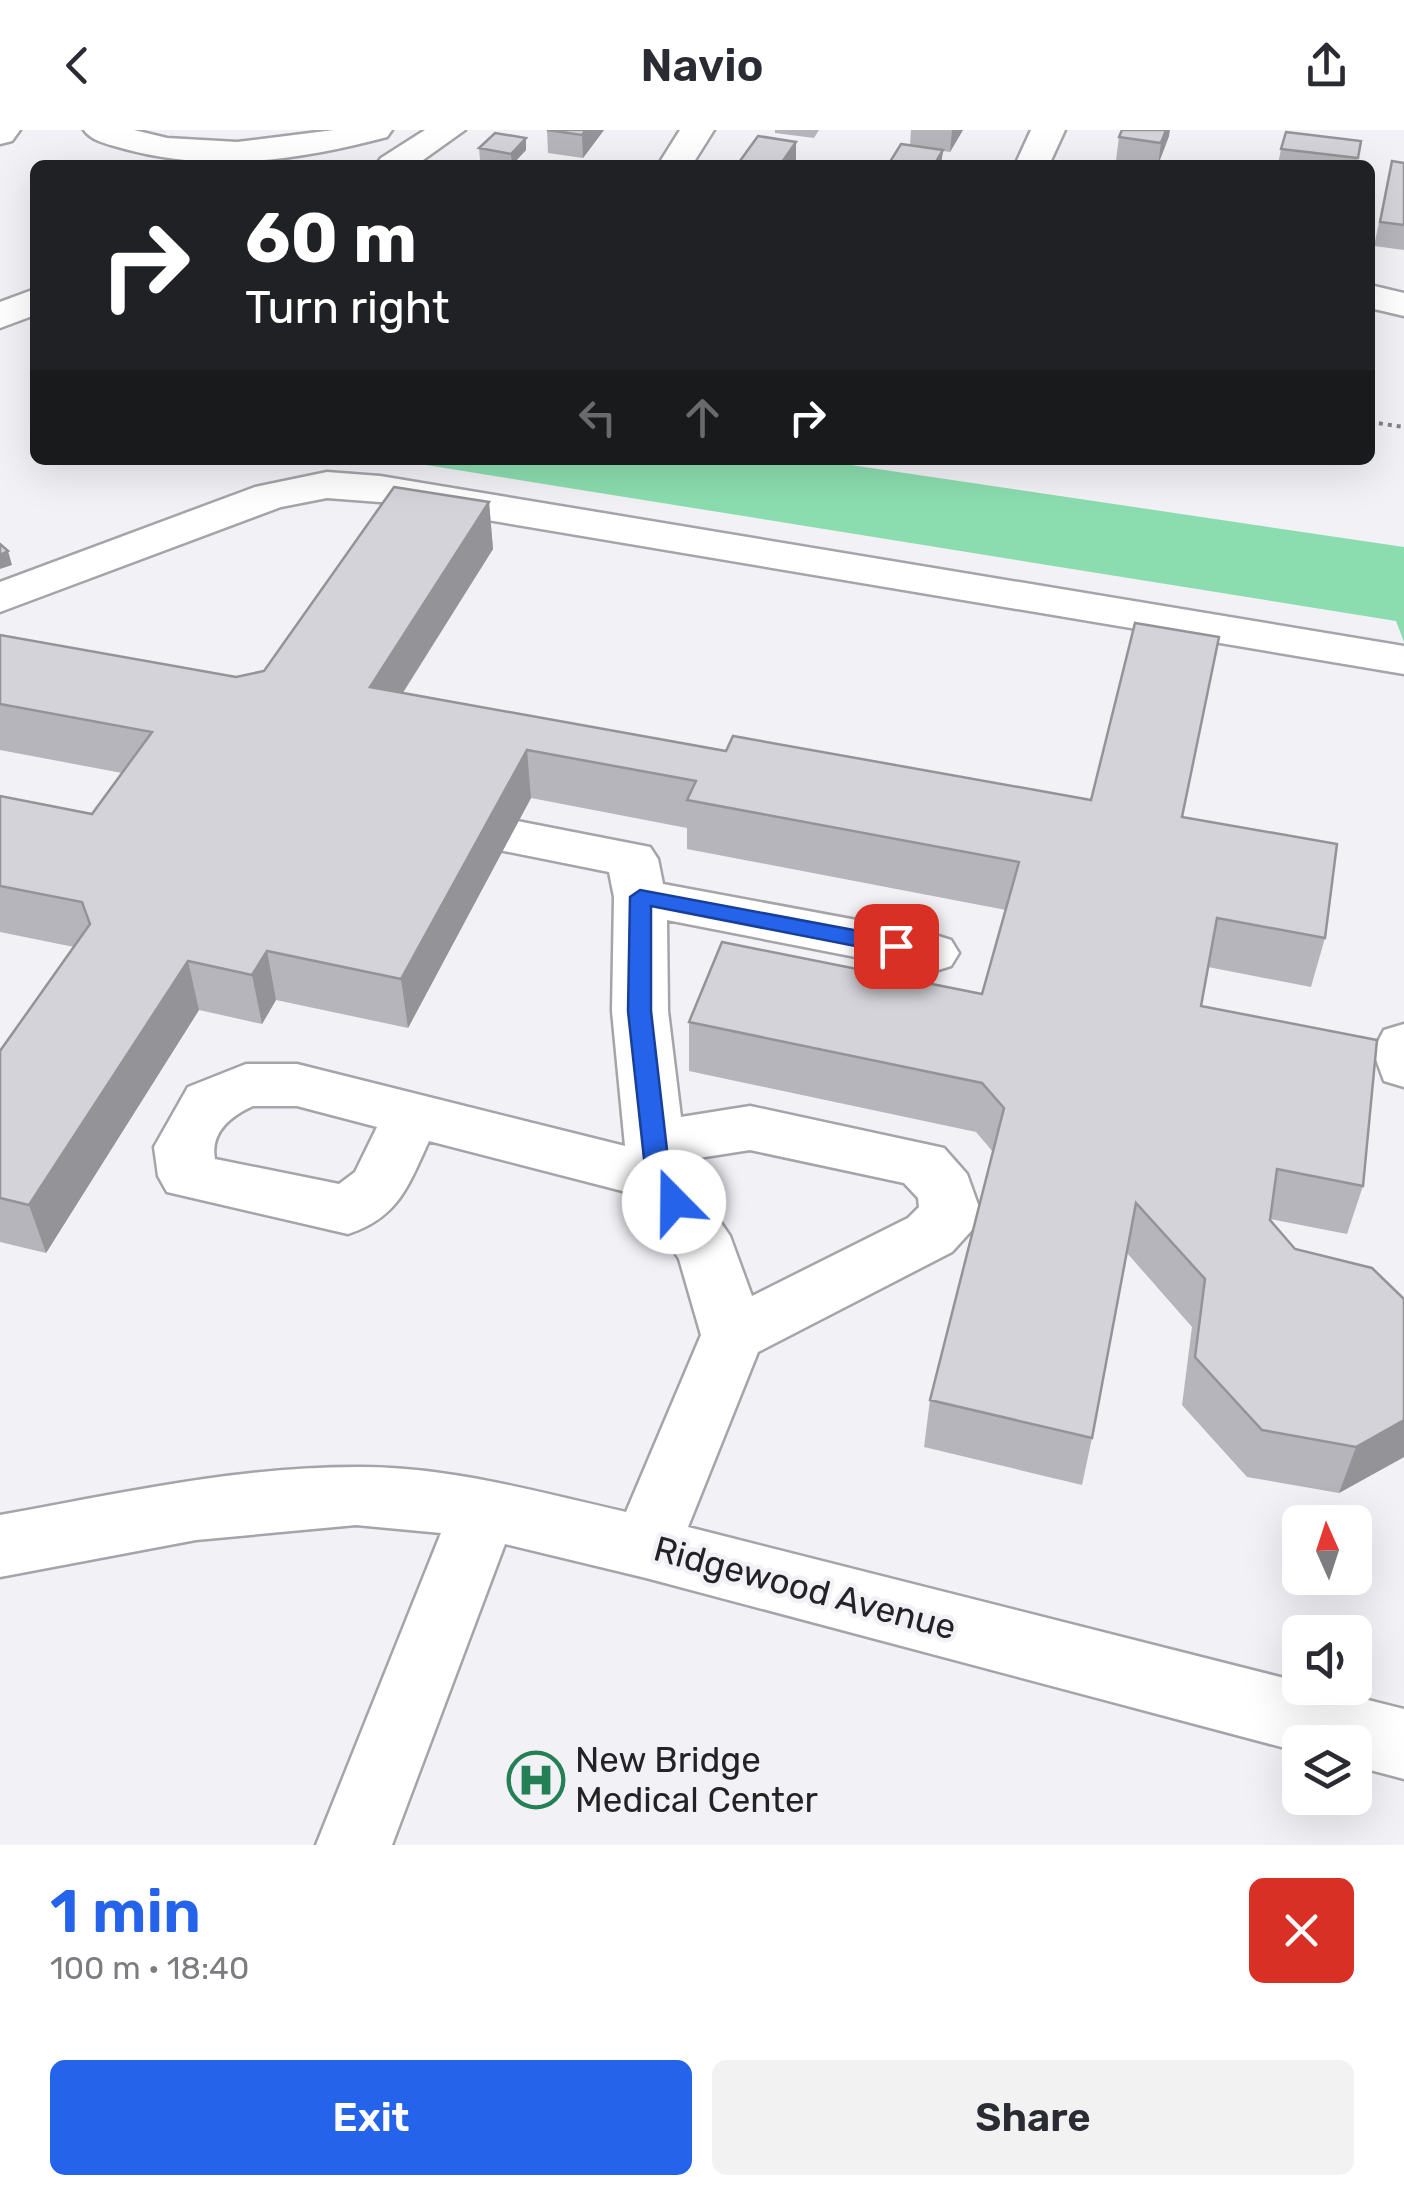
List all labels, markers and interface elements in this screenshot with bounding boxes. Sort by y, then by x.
icon: back [50,38,105,93]
icon: share [1299,38,1354,93]
text: Navio [640,39,764,92]
text: 60 m [245,197,417,280]
icon: right [80,200,210,330]
text: Turn right [245,281,449,334]
icon: left [570,390,625,445]
icon: ahead [675,390,730,445]
icon: right [780,390,835,445]
pin [854,904,939,989]
icon: arrive [869,919,924,974]
position arrow [622,1150,726,1254]
north arrow [1282,1505,1372,1595]
map controls [1282,1505,1372,1815]
street label: Ridgewood Avenue [649,1527,961,1649]
button: sound [1282,1615,1372,1705]
button: layers [1282,1725,1372,1815]
place label: New Bridge Medical Center [575,1739,818,1821]
hospital icon: New Bridge Medical Center [506,1750,566,1810]
text: 1 min [50,1876,201,1947]
button: close [1249,1878,1354,1983]
text: 100 m · 18:40 [50,1949,249,1987]
button: Exit [50,2060,692,2175]
button: Share [712,2060,1354,2175]

